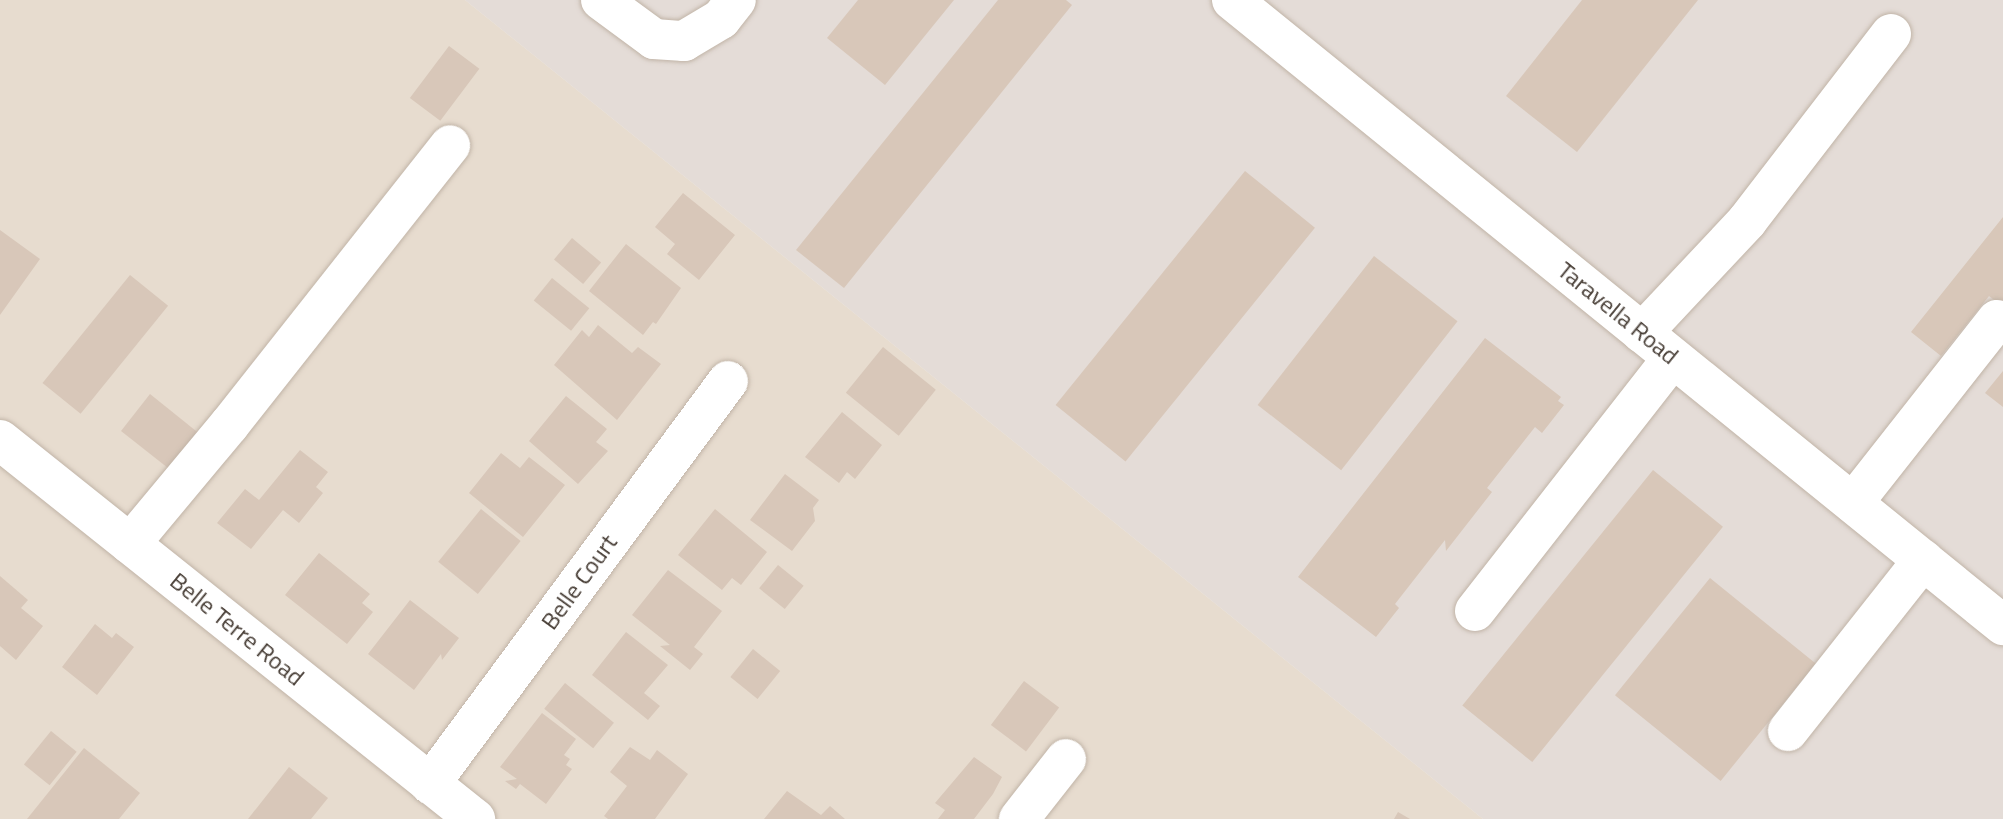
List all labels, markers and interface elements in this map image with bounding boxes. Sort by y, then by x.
street label: Taravella Road [1552,256,1684,370]
street label: Belle Court [535,529,623,635]
street label: Belle Terre Road [164,566,310,692]

